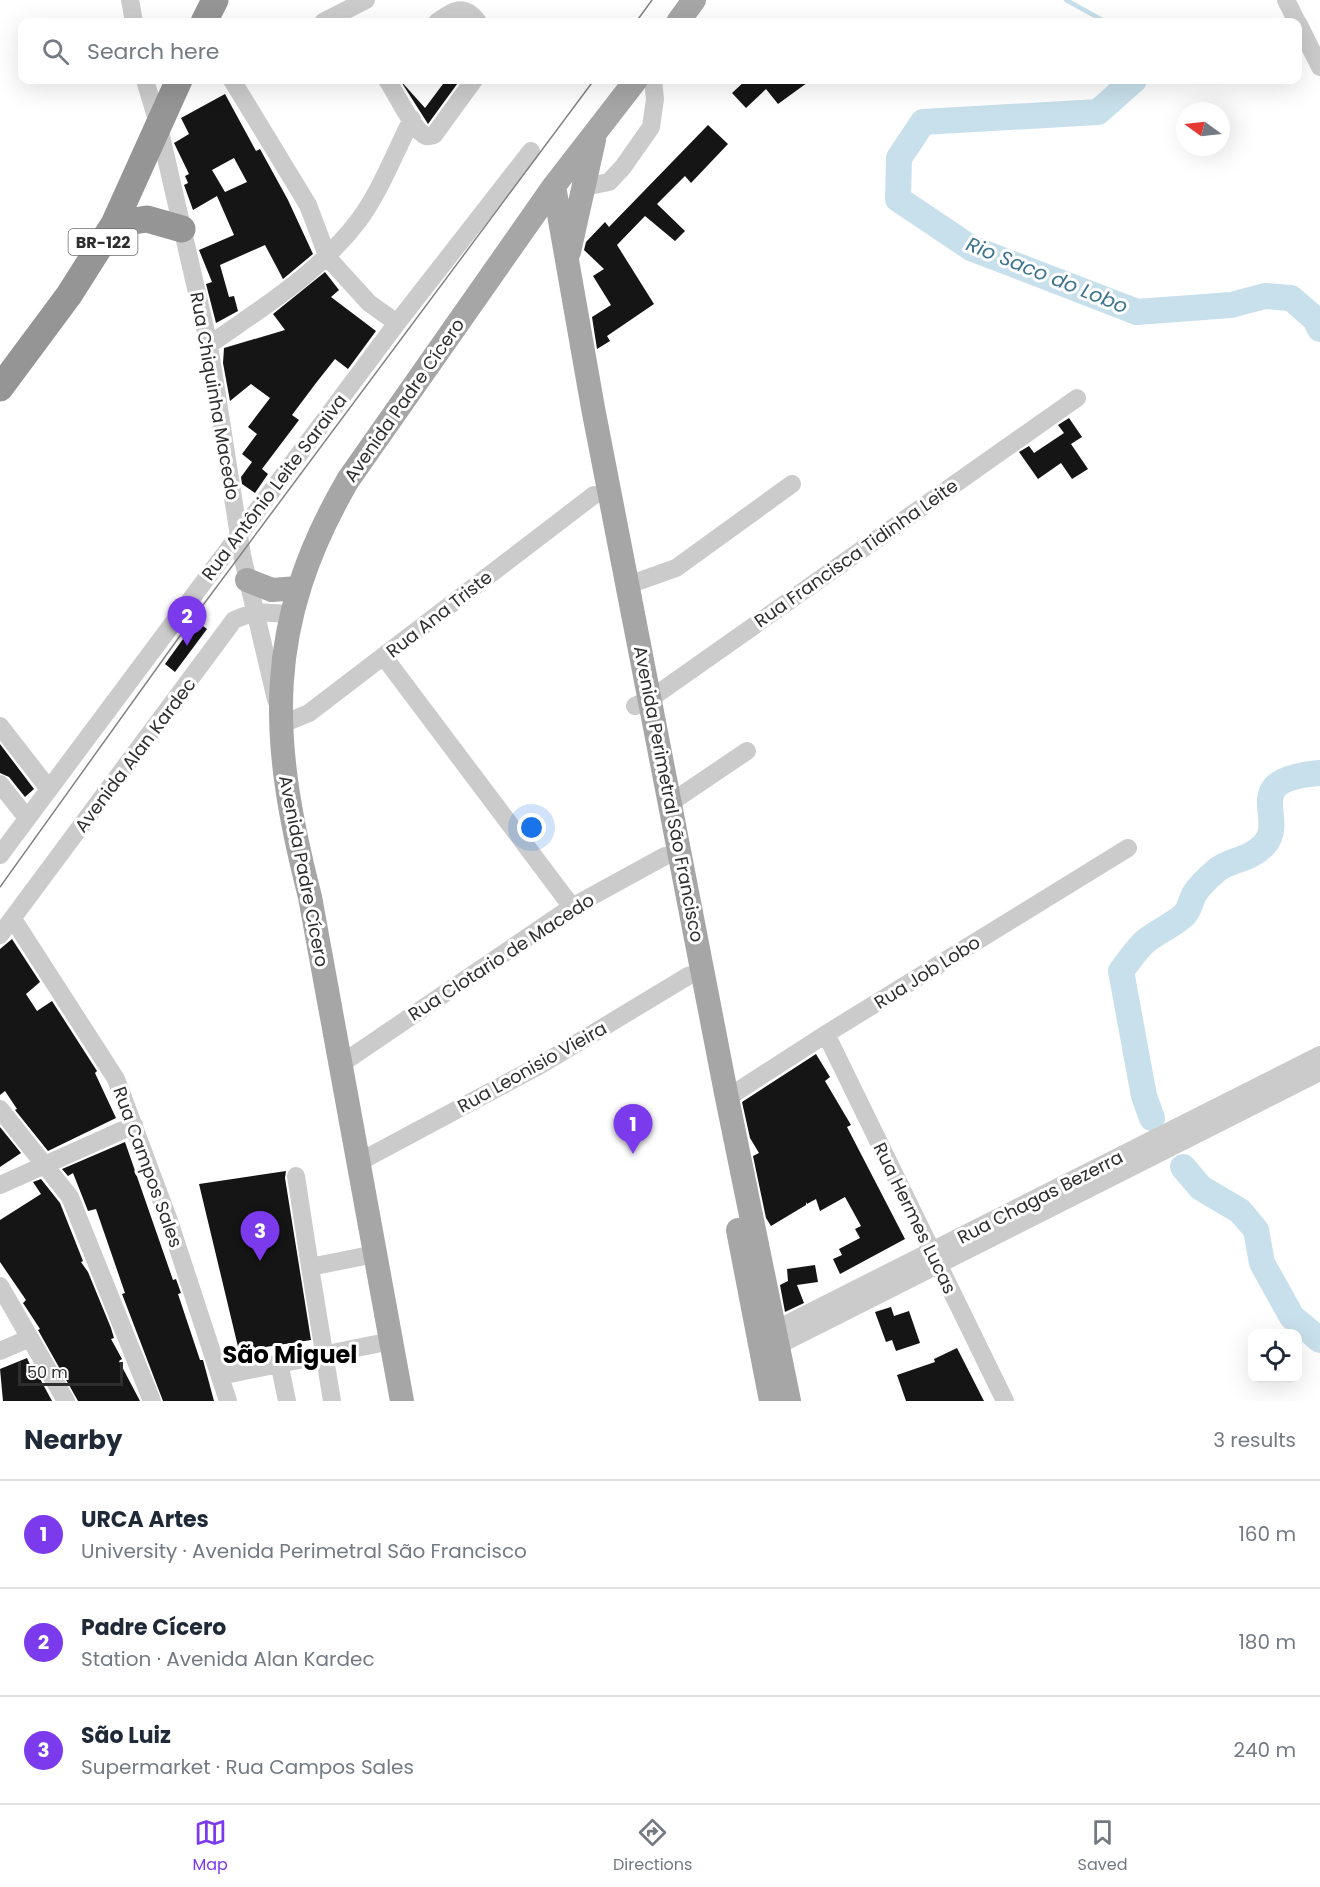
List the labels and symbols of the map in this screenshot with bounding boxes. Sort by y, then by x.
north arrow [1176,102,1230,156]
road number: BR-122 [68,229,138,255]
water label: Rio Saco do Lobo [962,230,1132,320]
street label: Rua Chiquinha Macedo [184,290,246,502]
street label: Avenida Padre Cícero [338,313,470,487]
street label: Rua Antônio Leite Saraiva [196,389,352,585]
street label: Rua Francisca Tidinha Leite [749,473,963,633]
street label: Rua Ana Triste [381,565,497,663]
pin: 2 [168,596,207,646]
street label: Avenida Perimetral São Francisco [628,644,710,944]
street label: Avenida Alan Kardec [69,673,201,837]
street label: Avenida Padre Cícero [273,773,335,969]
your location [517,813,546,842]
street label: Rua Clotario de Macedo [403,887,599,1027]
street label: Rua Job Lobo [869,929,985,1015]
street label: Rua Leonisio Vieira [453,1016,611,1118]
street label: Rua Campos Sales [107,1083,189,1251]
pin: 1 [614,1104,652,1154]
street label: Rua Hermes Lucas [867,1138,963,1298]
street label: Rua Chagas Bezerra [953,1144,1127,1250]
pin: 3 [240,1212,280,1261]
district label: São Miguel [223,1338,357,1371]
scale bar [18,1359,123,1386]

